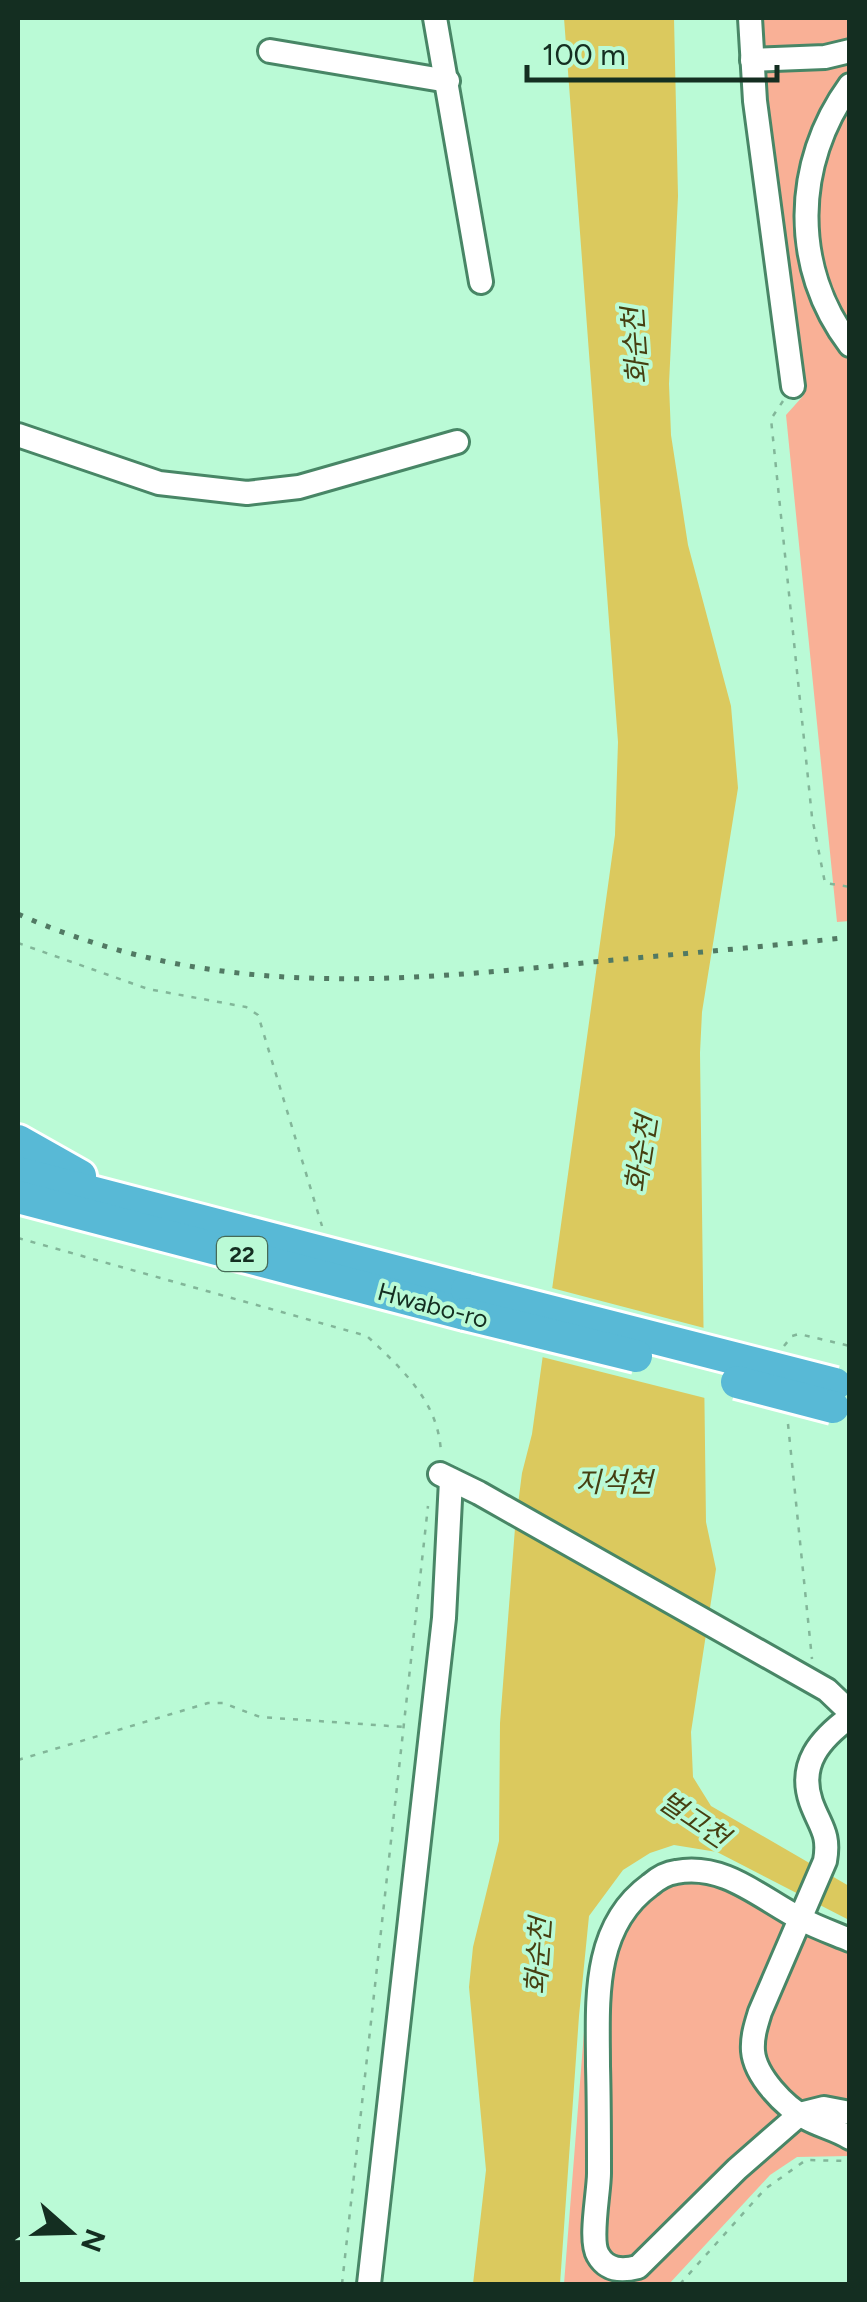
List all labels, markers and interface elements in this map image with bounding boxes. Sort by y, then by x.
scale bar [527,20,777,82]
text: 100 m [542,36,626,73]
water label: 화순천 [615,303,655,386]
water label: 화순천 [618,1110,664,1195]
road number: 22 [217,1237,267,1271]
street label: Hwabo-ro [374,1276,492,1334]
water label: 지석천 [575,1465,656,1499]
water label: 벌고천 [652,1783,738,1857]
water label: 화순천 [518,1913,558,1996]
north arrow [20,2182,120,2282]
text: N [74,2225,113,2257]

